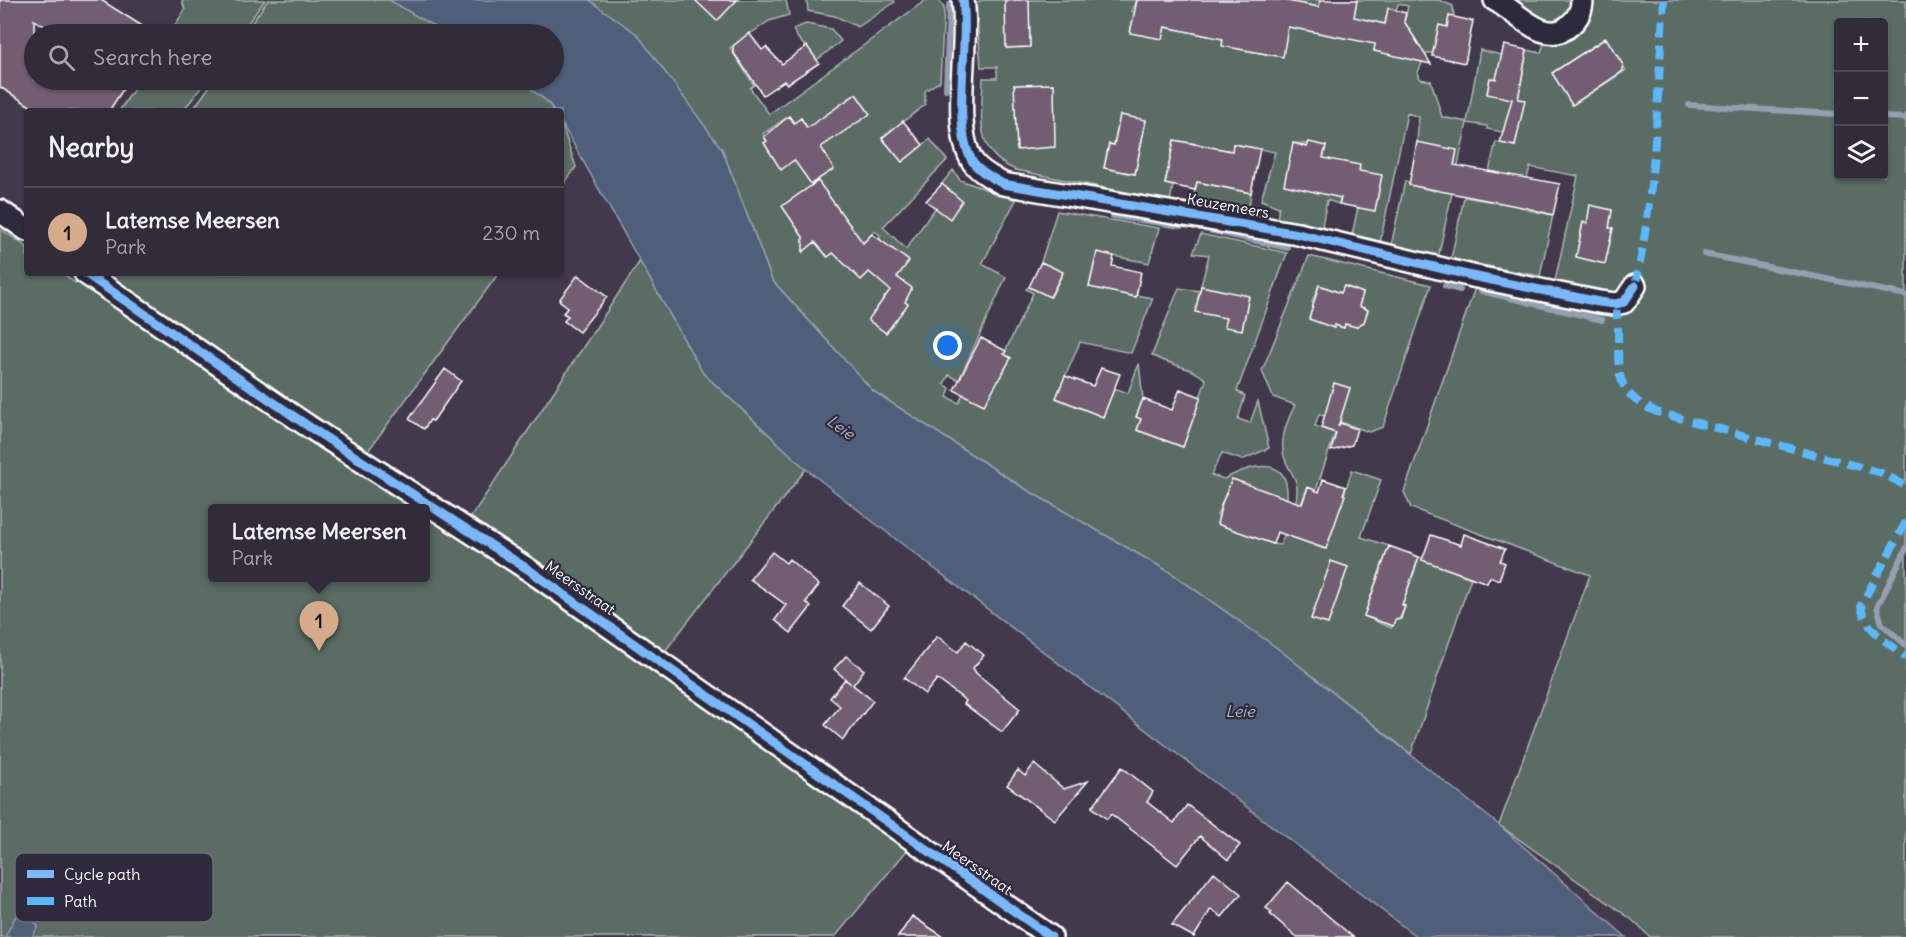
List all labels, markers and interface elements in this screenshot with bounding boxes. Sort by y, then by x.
map controls [1834,18,1888,180]
button: + [1834,18,1888,72]
search box [24,24,564,90]
icon: search [45,41,78,74]
text: Search here [93,43,212,71]
button: − [1834,72,1888,126]
button: layers [1834,126,1888,180]
text: Nearby [48,131,134,164]
street label: Keuzemeers [1186,189,1271,222]
text: Latemse Meersen [105,206,280,234]
text: 1 [64,220,71,245]
text: 230 m [482,220,540,245]
text: Park [105,234,146,259]
your location [933,331,962,360]
water label: Leie [823,410,860,444]
popup [208,504,430,582]
text: Latemse Meersen [232,517,406,545]
text: Park [232,545,273,570]
street label: Meersstraat [542,557,619,619]
pin: 1 [300,602,338,651]
water label: Leie [1225,701,1256,721]
street label: Meersstraat [939,837,1016,899]
legend [15,853,213,922]
text: Cycle path [64,864,140,884]
text: Path [64,891,97,911]

